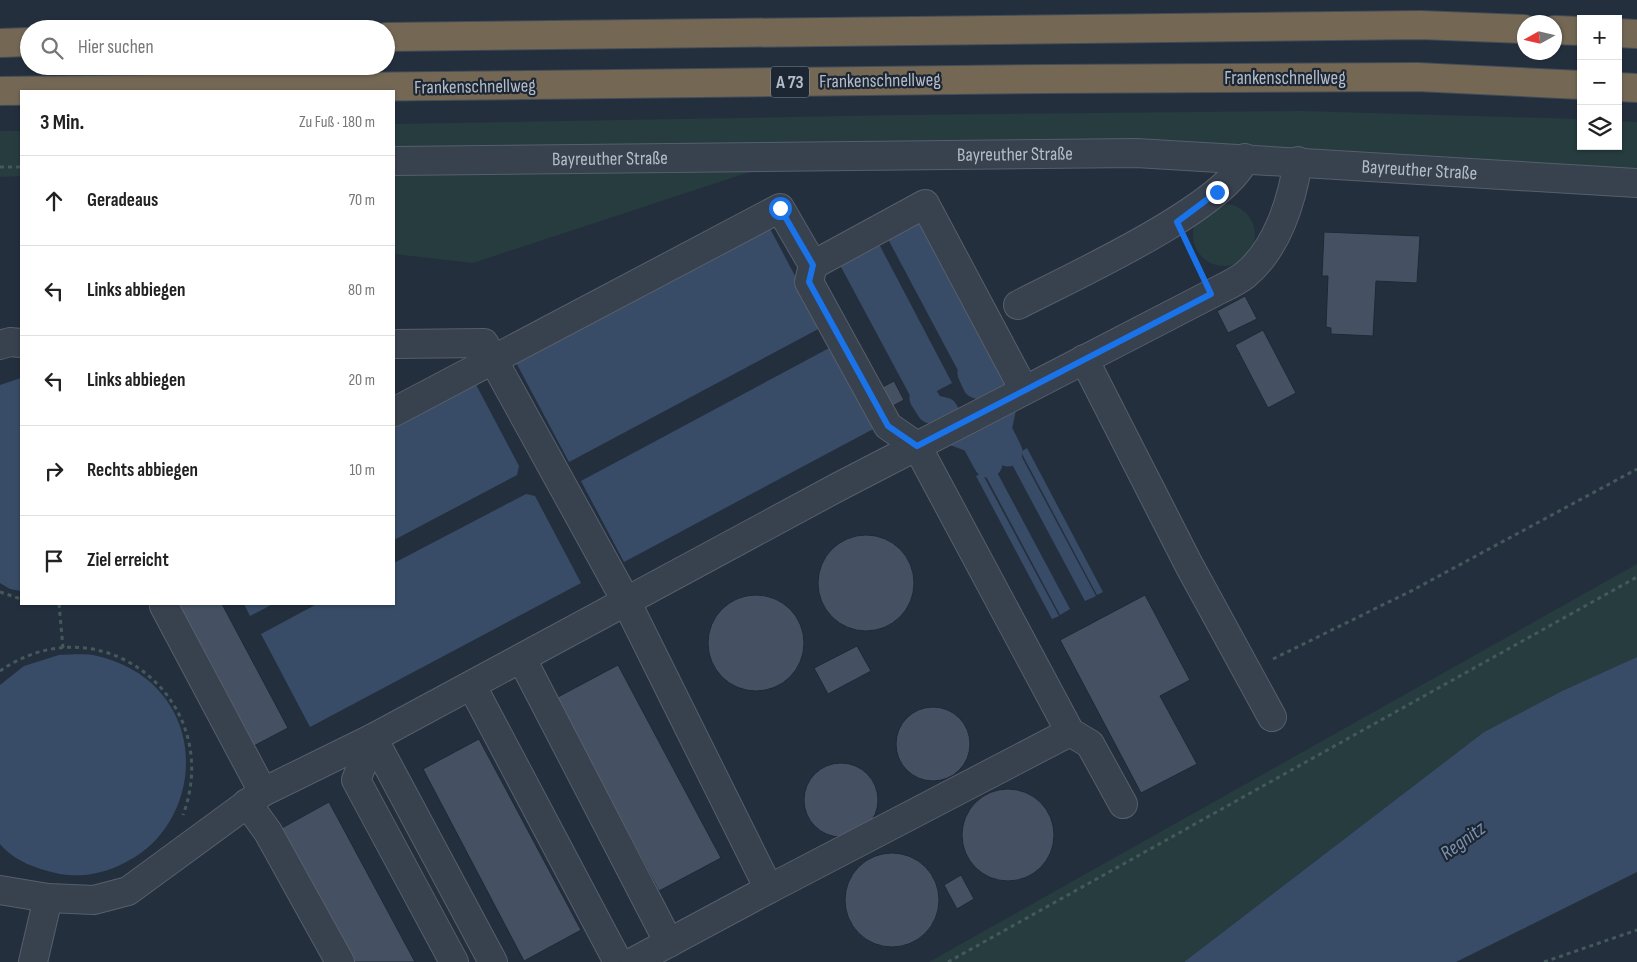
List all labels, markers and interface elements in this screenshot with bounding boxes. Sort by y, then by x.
north arrow [1517,15,1562,60]
map controls [1577,15,1622,150]
button: + [1577,15,1622,60]
search box [20,20,395,75]
icon: search [38,34,66,62]
text: Hier suchen [78,36,154,59]
button: − [1577,60,1622,105]
road number: A 73 [771,66,809,98]
street label: Frankenschnellweg [1224,67,1346,90]
street label: Frankenschnellweg [819,68,941,94]
street label: Frankenschnellweg [414,74,536,100]
button: layers [1577,105,1622,150]
text: 3 Min. [40,110,84,135]
text: Zu Fuß · 180 m [299,113,375,132]
street label: Bayreuther Straße [957,142,1073,166]
street label: Bayreuther Straße [552,147,668,171]
street label: Bayreuther Straße [1361,155,1478,185]
route end [1206,181,1229,204]
icon: ahead [40,187,68,215]
text: Geradeaus [87,189,158,212]
text: 70 m [349,191,375,210]
route start [769,197,792,220]
icon: left [40,277,68,305]
text: Links abbiegen [87,279,185,302]
text: 80 m [348,281,375,300]
icon: left [40,367,68,395]
text: Links abbiegen [87,369,185,392]
text: 20 m [348,371,375,390]
icon: right [40,457,68,485]
text: Rechts abbiegen [87,459,198,482]
text: 10 m [349,461,375,480]
icon: arrive [40,547,68,575]
text: Ziel erreicht [87,549,169,572]
water label: Regnitz [1436,816,1491,865]

